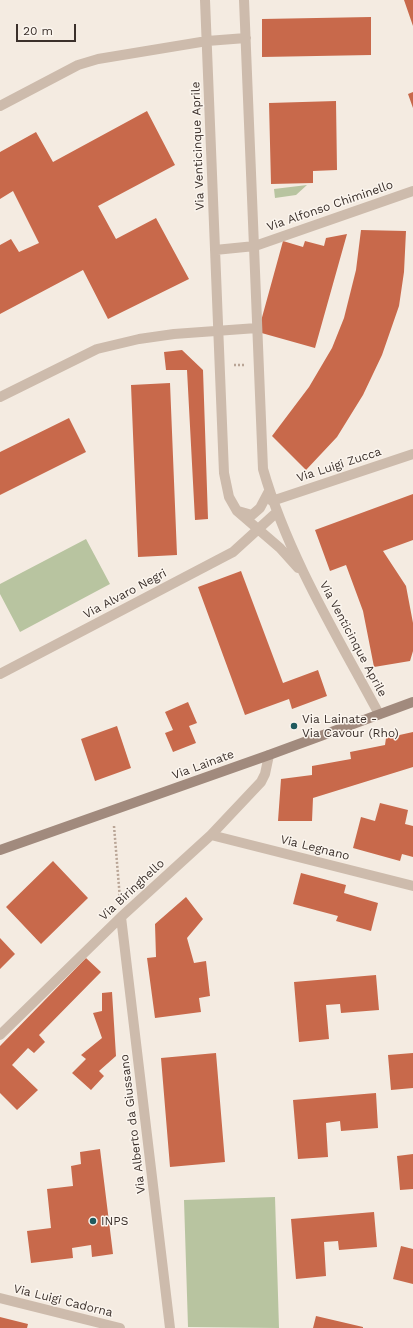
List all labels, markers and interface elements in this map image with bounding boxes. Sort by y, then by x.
scale bar [18,16,78,42]
text: 20 m [23,24,53,38]
street label: Via Venticinque Aprile [189,81,207,211]
street label: Via Alfonso Chiminello [265,178,395,234]
street label: Via Luigi Zucca [295,445,383,485]
street label: Via Alvaro Negri [81,566,169,622]
street label: Via Venticinque Aprile [316,579,390,699]
place label: Via Lainate - Via Cavour (Rho) [302,712,399,740]
marker: Via Lainate - Via Cavour (Rho) [289,721,299,731]
street label: Via Lainate [170,747,236,783]
street label: Via Legnano [279,832,351,864]
street label: Via Biringhello [96,856,168,924]
street label: Via Alberto da Giussano [117,1053,149,1195]
place label: INPS [101,1214,128,1228]
marker: INPS [88,1216,98,1226]
street label: Via Luigi Cadorna [12,1282,114,1320]

